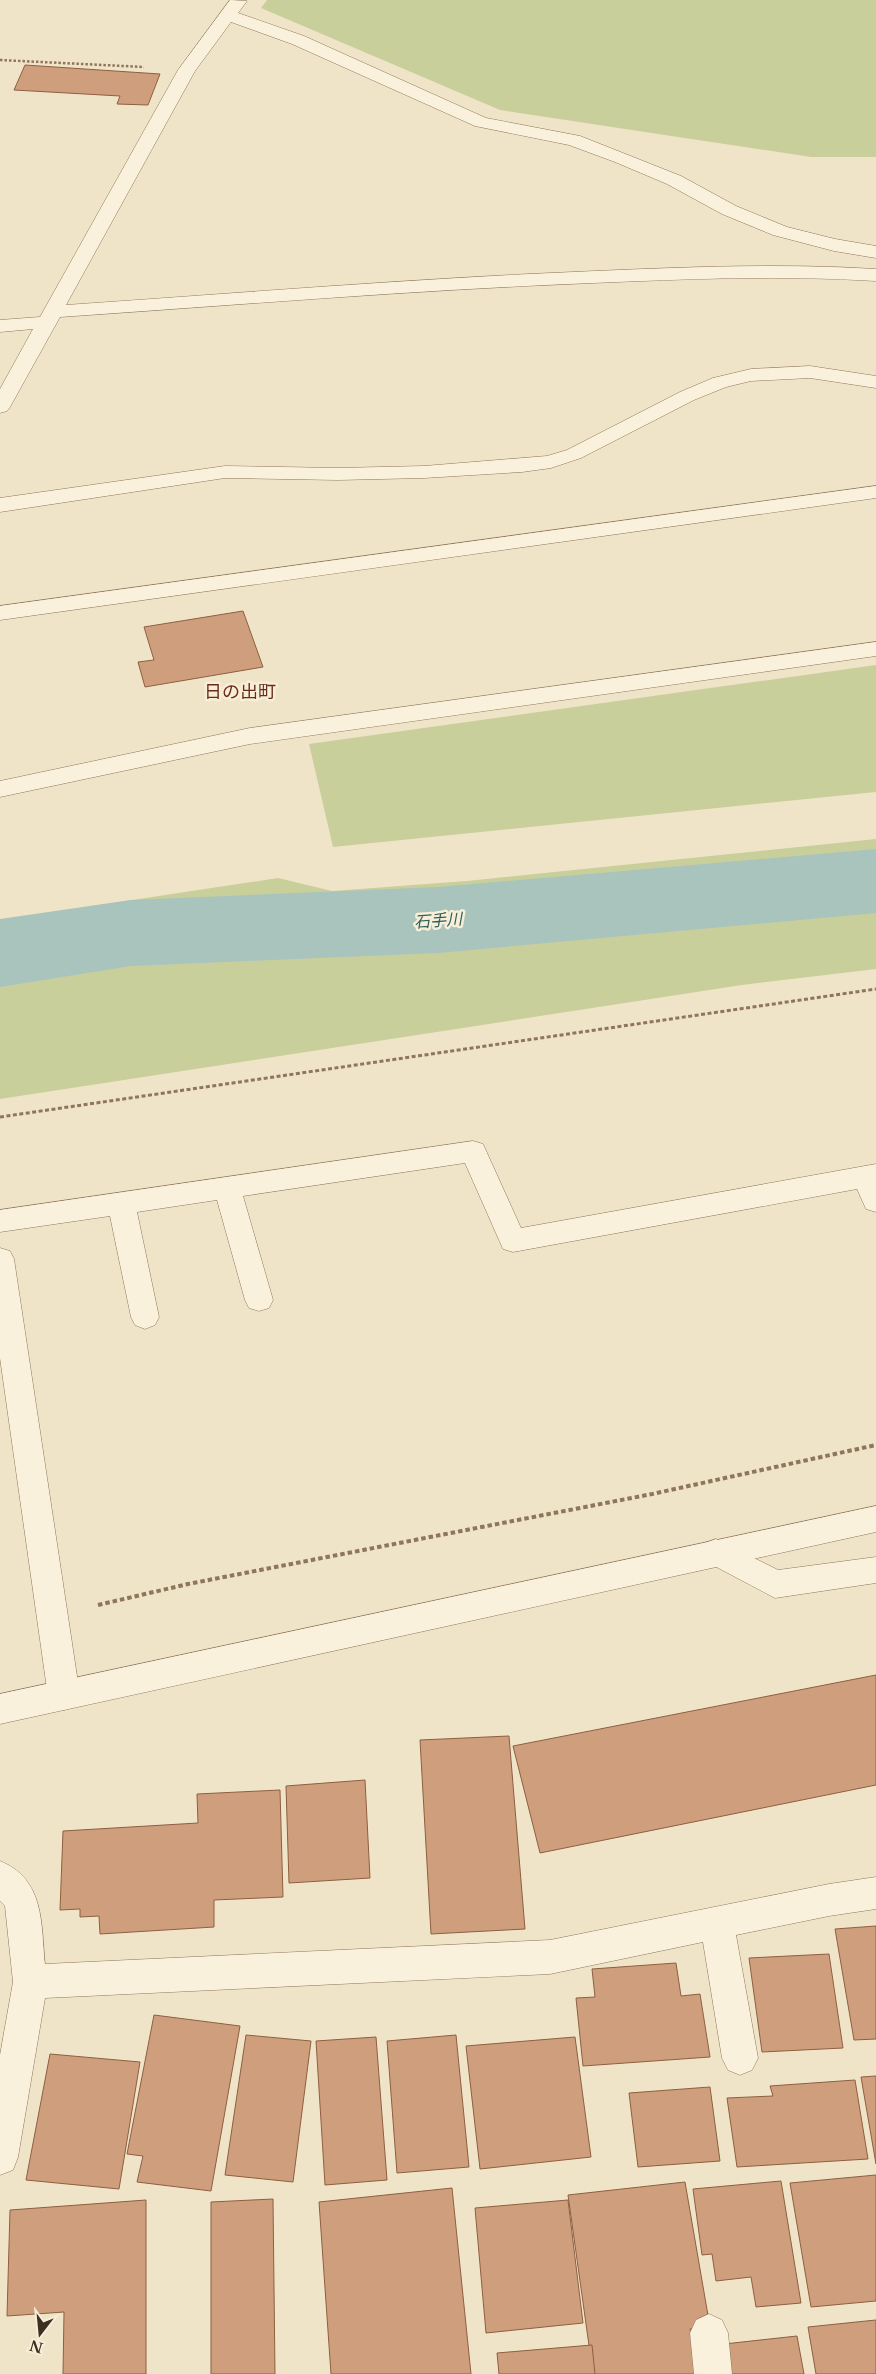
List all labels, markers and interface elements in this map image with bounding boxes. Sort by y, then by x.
district label: 日の出町 [204,681,276,703]
water label: 石手川 [413,908,465,932]
north arrow [15,2309,65,2359]
text: N [28,2336,45,2357]

